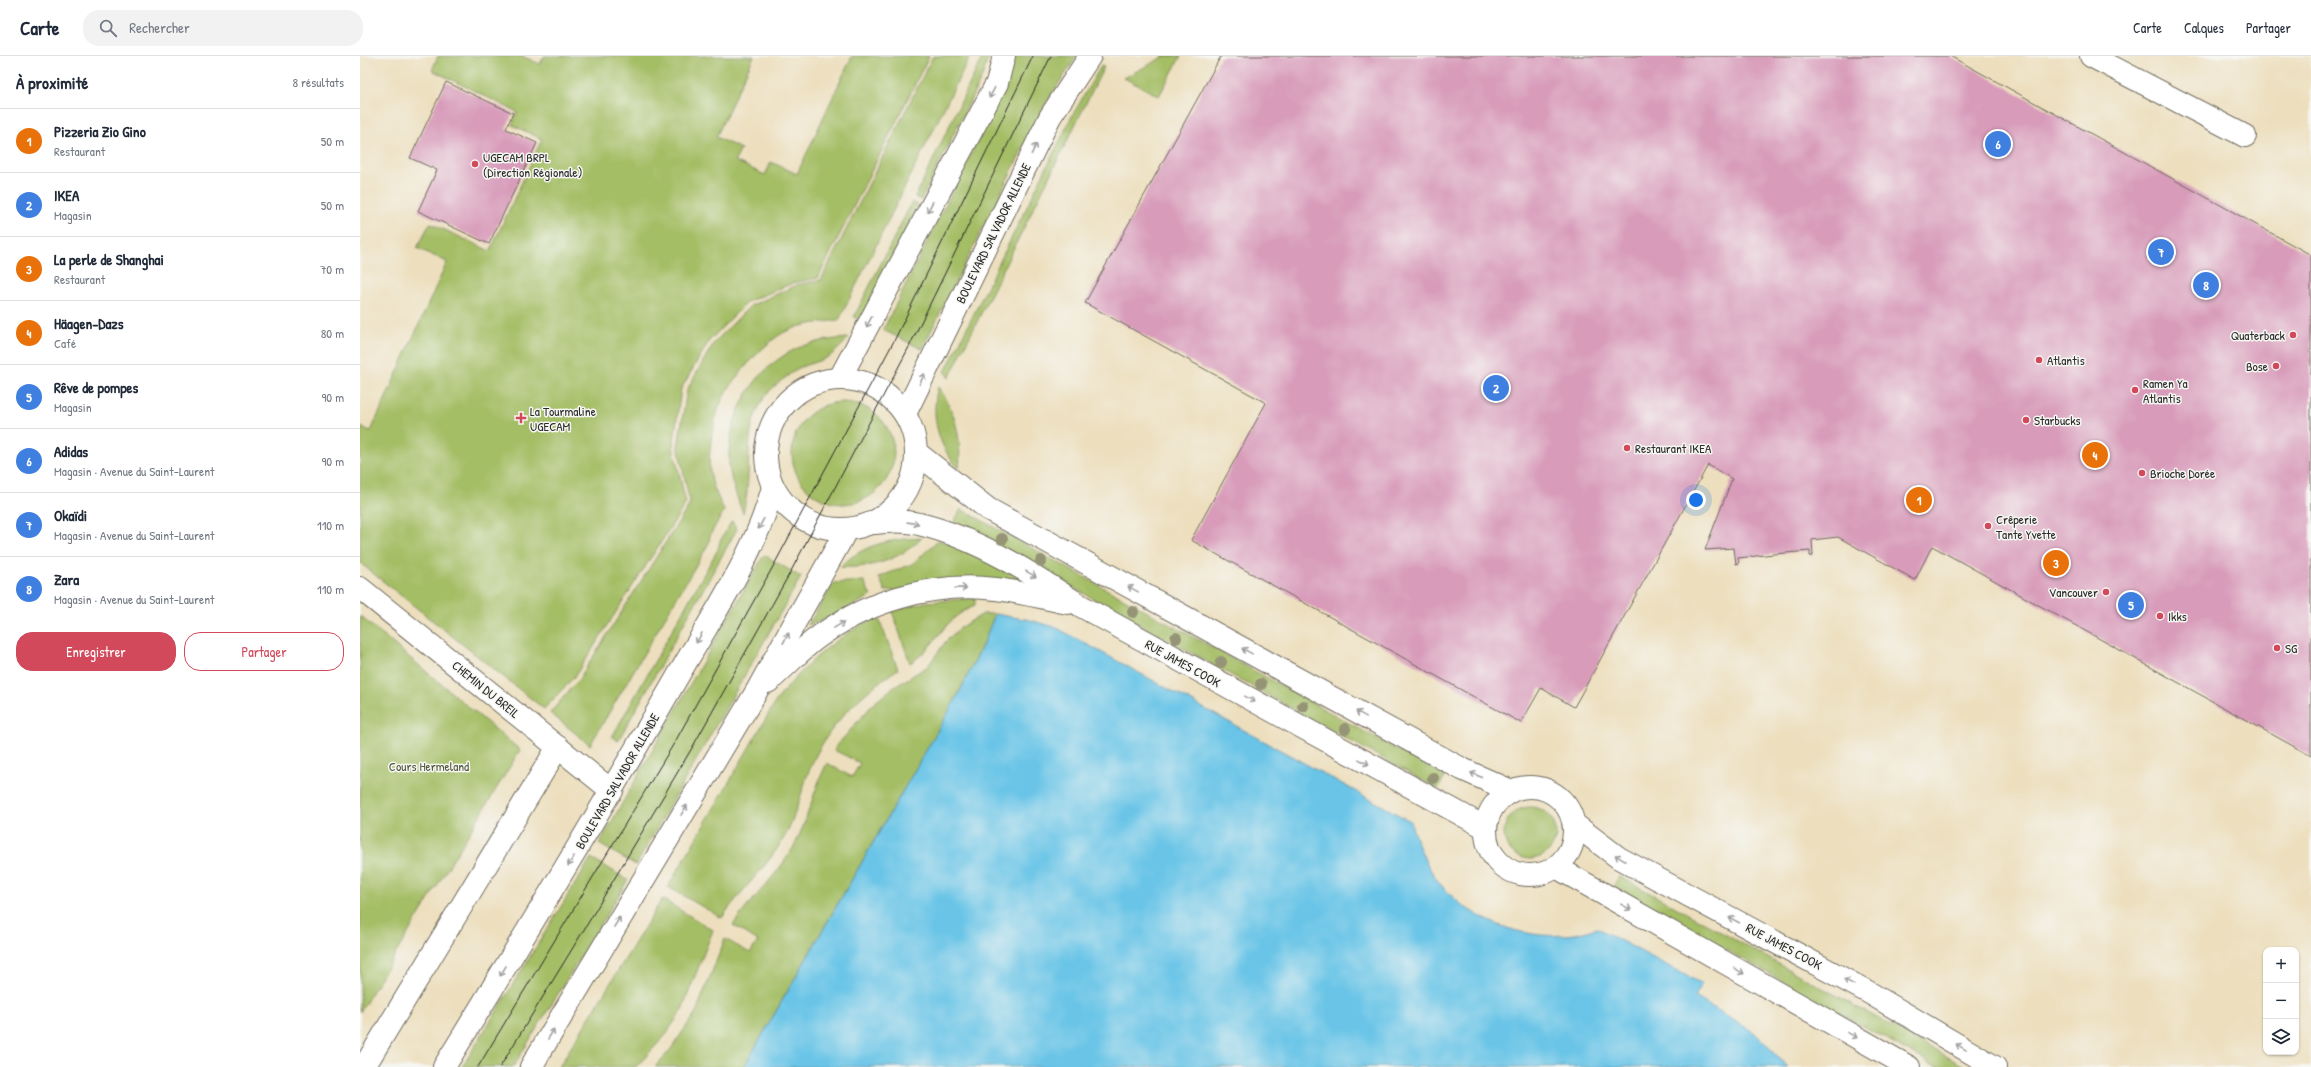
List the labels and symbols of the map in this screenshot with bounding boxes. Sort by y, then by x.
one-way arrow [987,87,995,99]
pin: 6 [1985,129,2011,159]
one-way arrow [1031,143,1038,155]
place label: UGECAM BRPL (Direction Régionale) [483,148,583,181]
marker: UGECAM BRPL (Direction Régionale) [470,159,480,169]
street label: BOULEVARD SALVADOR ALLENDE [951,160,1035,306]
one-way arrow [926,201,934,213]
pin: 7 [2148,237,2174,267]
pin: 8 [2193,270,2219,300]
one-way arrow [865,316,873,328]
place label: Quaterback [2231,326,2286,344]
marker: Quaterback [2288,330,2298,340]
place label: Atlantis [2047,351,2085,369]
marker: Atlantis [2034,355,2044,365]
place label: Bose [2246,357,2268,375]
marker: Bose [2271,361,2281,371]
pin: 2 [1483,373,1509,403]
one-way arrow [919,374,927,386]
place label: Ramen Ya Atlantis [2143,374,2188,407]
marker: Ramen Ya Atlantis [2130,385,2140,395]
place label: La Tourmaline UGECAM [530,402,596,435]
place label: Starbucks [2034,411,2081,429]
marker: La Tourmaline UGECAM [515,412,527,424]
marker: Starbucks [2021,415,2031,425]
place label: Restaurant IKEA [1635,439,1712,457]
pin: 4 [2082,440,2108,470]
marker: Restaurant IKEA [1622,443,1632,453]
place label: Brioche Dorée [2150,464,2215,482]
marker: Brioche Dorée [2137,468,2147,478]
pin: 1 [1906,485,1932,515]
your location [1686,490,1706,510]
place label: Crêperie Tante Yvette [1996,510,2056,543]
one-way arrow [757,518,765,530]
one-way arrow [906,519,919,527]
marker: Crêperie Tante Yvette [1983,521,1993,531]
pin: 3 [2043,548,2069,578]
one-way arrow [1025,571,1037,578]
place label: Vancouver [2049,583,2098,601]
one-way arrow [954,584,967,592]
one-way arrow [1127,584,1139,592]
marker: Vancouver [2101,587,2111,597]
pin: 5 [2118,590,2144,620]
place label: Ikks [2168,607,2187,625]
marker: Ikks [2155,611,2165,621]
one-way arrow [833,621,845,629]
one-way arrow [695,632,703,644]
one-way arrow [783,632,791,644]
street label: RUE JAMES COOK [1142,635,1224,691]
place label: SG [2285,639,2298,657]
marker: SG [2272,643,2282,653]
one-way arrow [1241,647,1253,655]
street label: CHEMIN DU BREIL [448,656,524,722]
one-way arrow [1244,696,1256,704]
one-way arrow [1355,709,1367,717]
street label: BOULEVARD SALVADOR ALLENDE [571,710,663,852]
park label: Cours Hermeland [389,757,469,775]
one-way arrow [1358,759,1370,766]
one-way arrow [1470,771,1482,778]
one-way arrow [681,804,689,816]
one-way arrow [1615,854,1626,862]
one-way arrow [566,855,574,867]
one-way arrow [1620,903,1632,911]
one-way arrow [614,916,622,928]
one-way arrow [1729,916,1741,923]
street label: RUE JAMES COOK [1743,918,1825,974]
one-way arrow [498,965,506,977]
one-way arrow [1733,967,1745,975]
one-way arrow [1843,977,1855,985]
one-way arrow [547,1028,555,1040]
one-way arrow [1846,1031,1858,1039]
one-way arrow [1955,1043,1967,1051]

